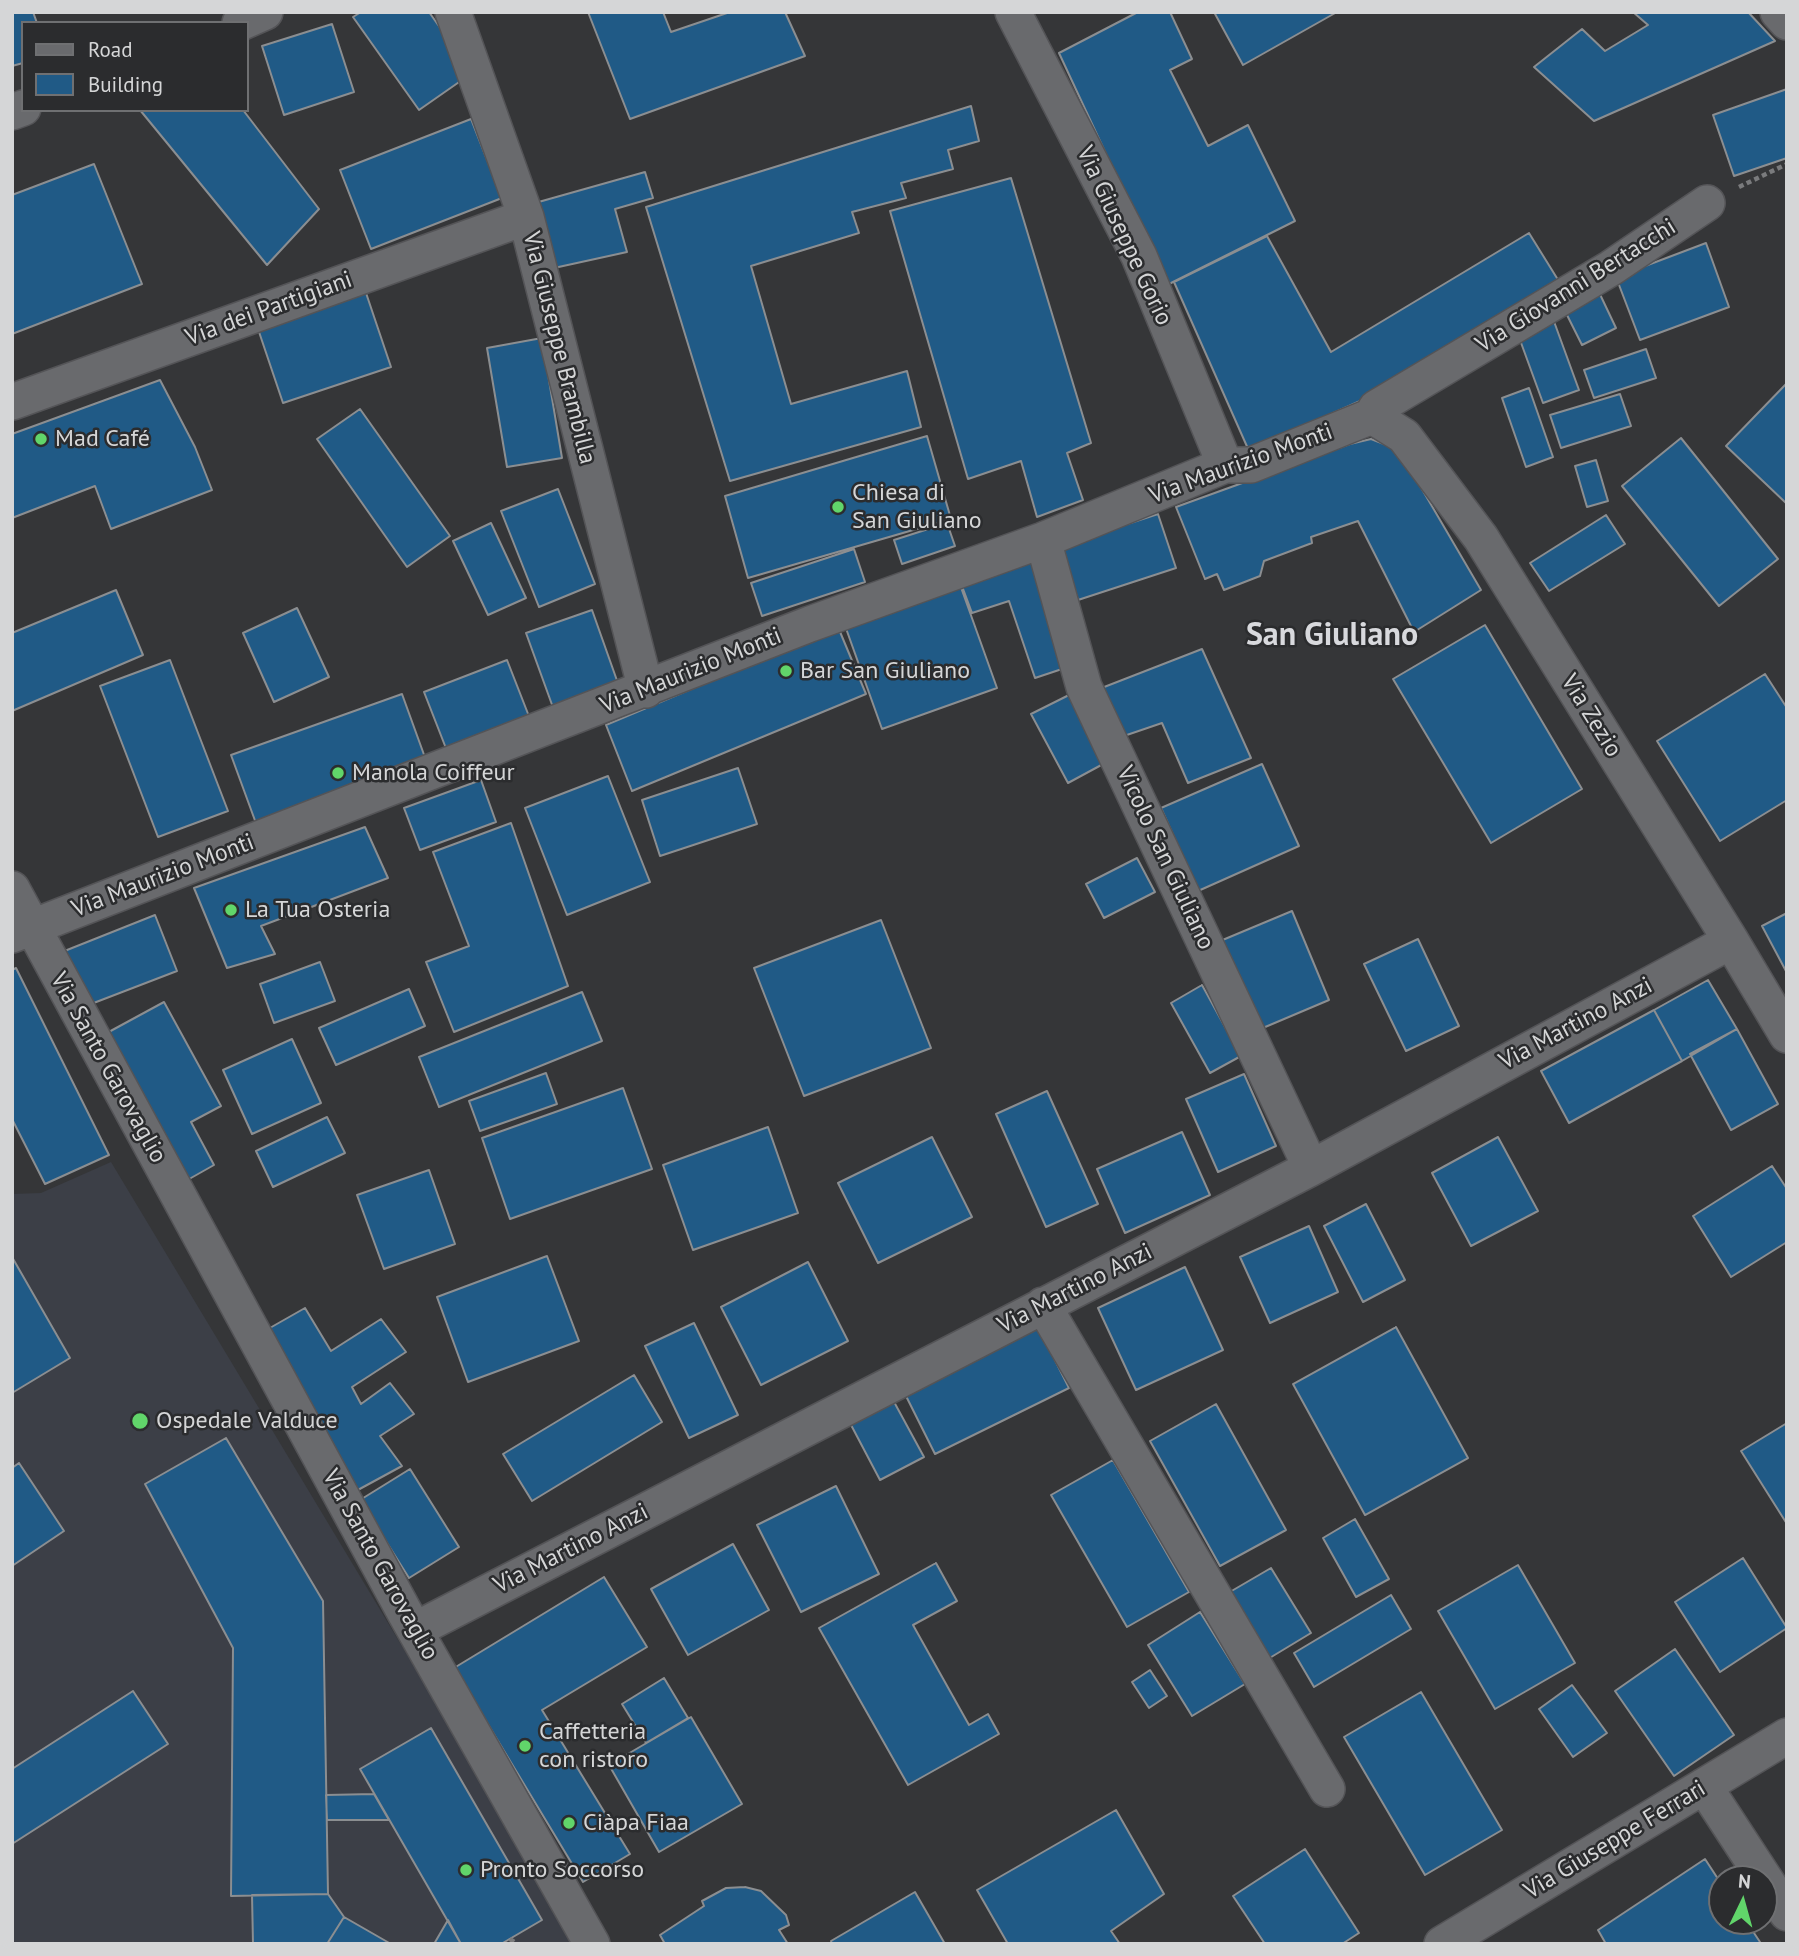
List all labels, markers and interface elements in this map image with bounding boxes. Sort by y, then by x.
legend [21,21,248,112]
text: Road [88,36,132,63]
text: Building [88,71,163,98]
street label: Via Giuseppe Gorio [1070,142,1178,330]
street label: Via Giovanni Bertacchi [1471,213,1681,359]
street label: Via Giuseppe Brambilla [516,229,602,467]
street label: Via dei Partigiani [182,266,356,352]
street label: Via Maurizio Monti [1146,418,1336,510]
place label: Mad Café [55,425,150,453]
marker: Mad Café [33,431,49,447]
place label: Chiesa di San Giuliano [852,479,982,535]
marker: Chiesa di San Giuliano [830,499,846,515]
district label: San Giuliano [1246,617,1418,655]
street label: Via Maurizio Monti [596,622,786,720]
place label: Bar San Giuliano [800,657,970,685]
marker: Bar San Giuliano [778,663,794,679]
street label: Via Zezio [1554,669,1628,763]
place label: Manola Coiffeur [352,759,515,787]
street label: Vicolo San Giuliano [1110,762,1220,954]
marker: Manola Coiffeur [330,765,346,781]
street label: Via Maurizio Monti [68,828,258,924]
place label: La Tua Osteria [245,896,390,924]
marker: La Tua Osteria [223,902,239,918]
street label: Via Santo Garovaglio [44,968,172,1168]
street label: Via Martino Anzi [1494,972,1658,1076]
street label: Via Martino Anzi [993,1238,1157,1340]
place label: Ospedale Valduce [156,1407,338,1435]
marker: Ospedale Valduce [130,1411,150,1431]
street label: Via Santo Garovaglio [316,1465,444,1665]
street label: Via Martino Anzi [489,1498,653,1600]
place label: Caffetteria con ristoro [539,1718,648,1774]
marker: Caffetteria con ristoro [517,1738,533,1754]
street label: Via Giuseppe Ferrari [1519,1774,1711,1906]
place label: Ciàpa Fiaa [583,1809,689,1837]
marker: Ciàpa Fiaa [561,1815,577,1831]
place label: Pronto Soccorso [480,1856,644,1884]
marker: Pronto Soccorso [458,1862,474,1878]
north arrow [1708,1865,1778,1935]
text: N [1737,1869,1752,1894]

